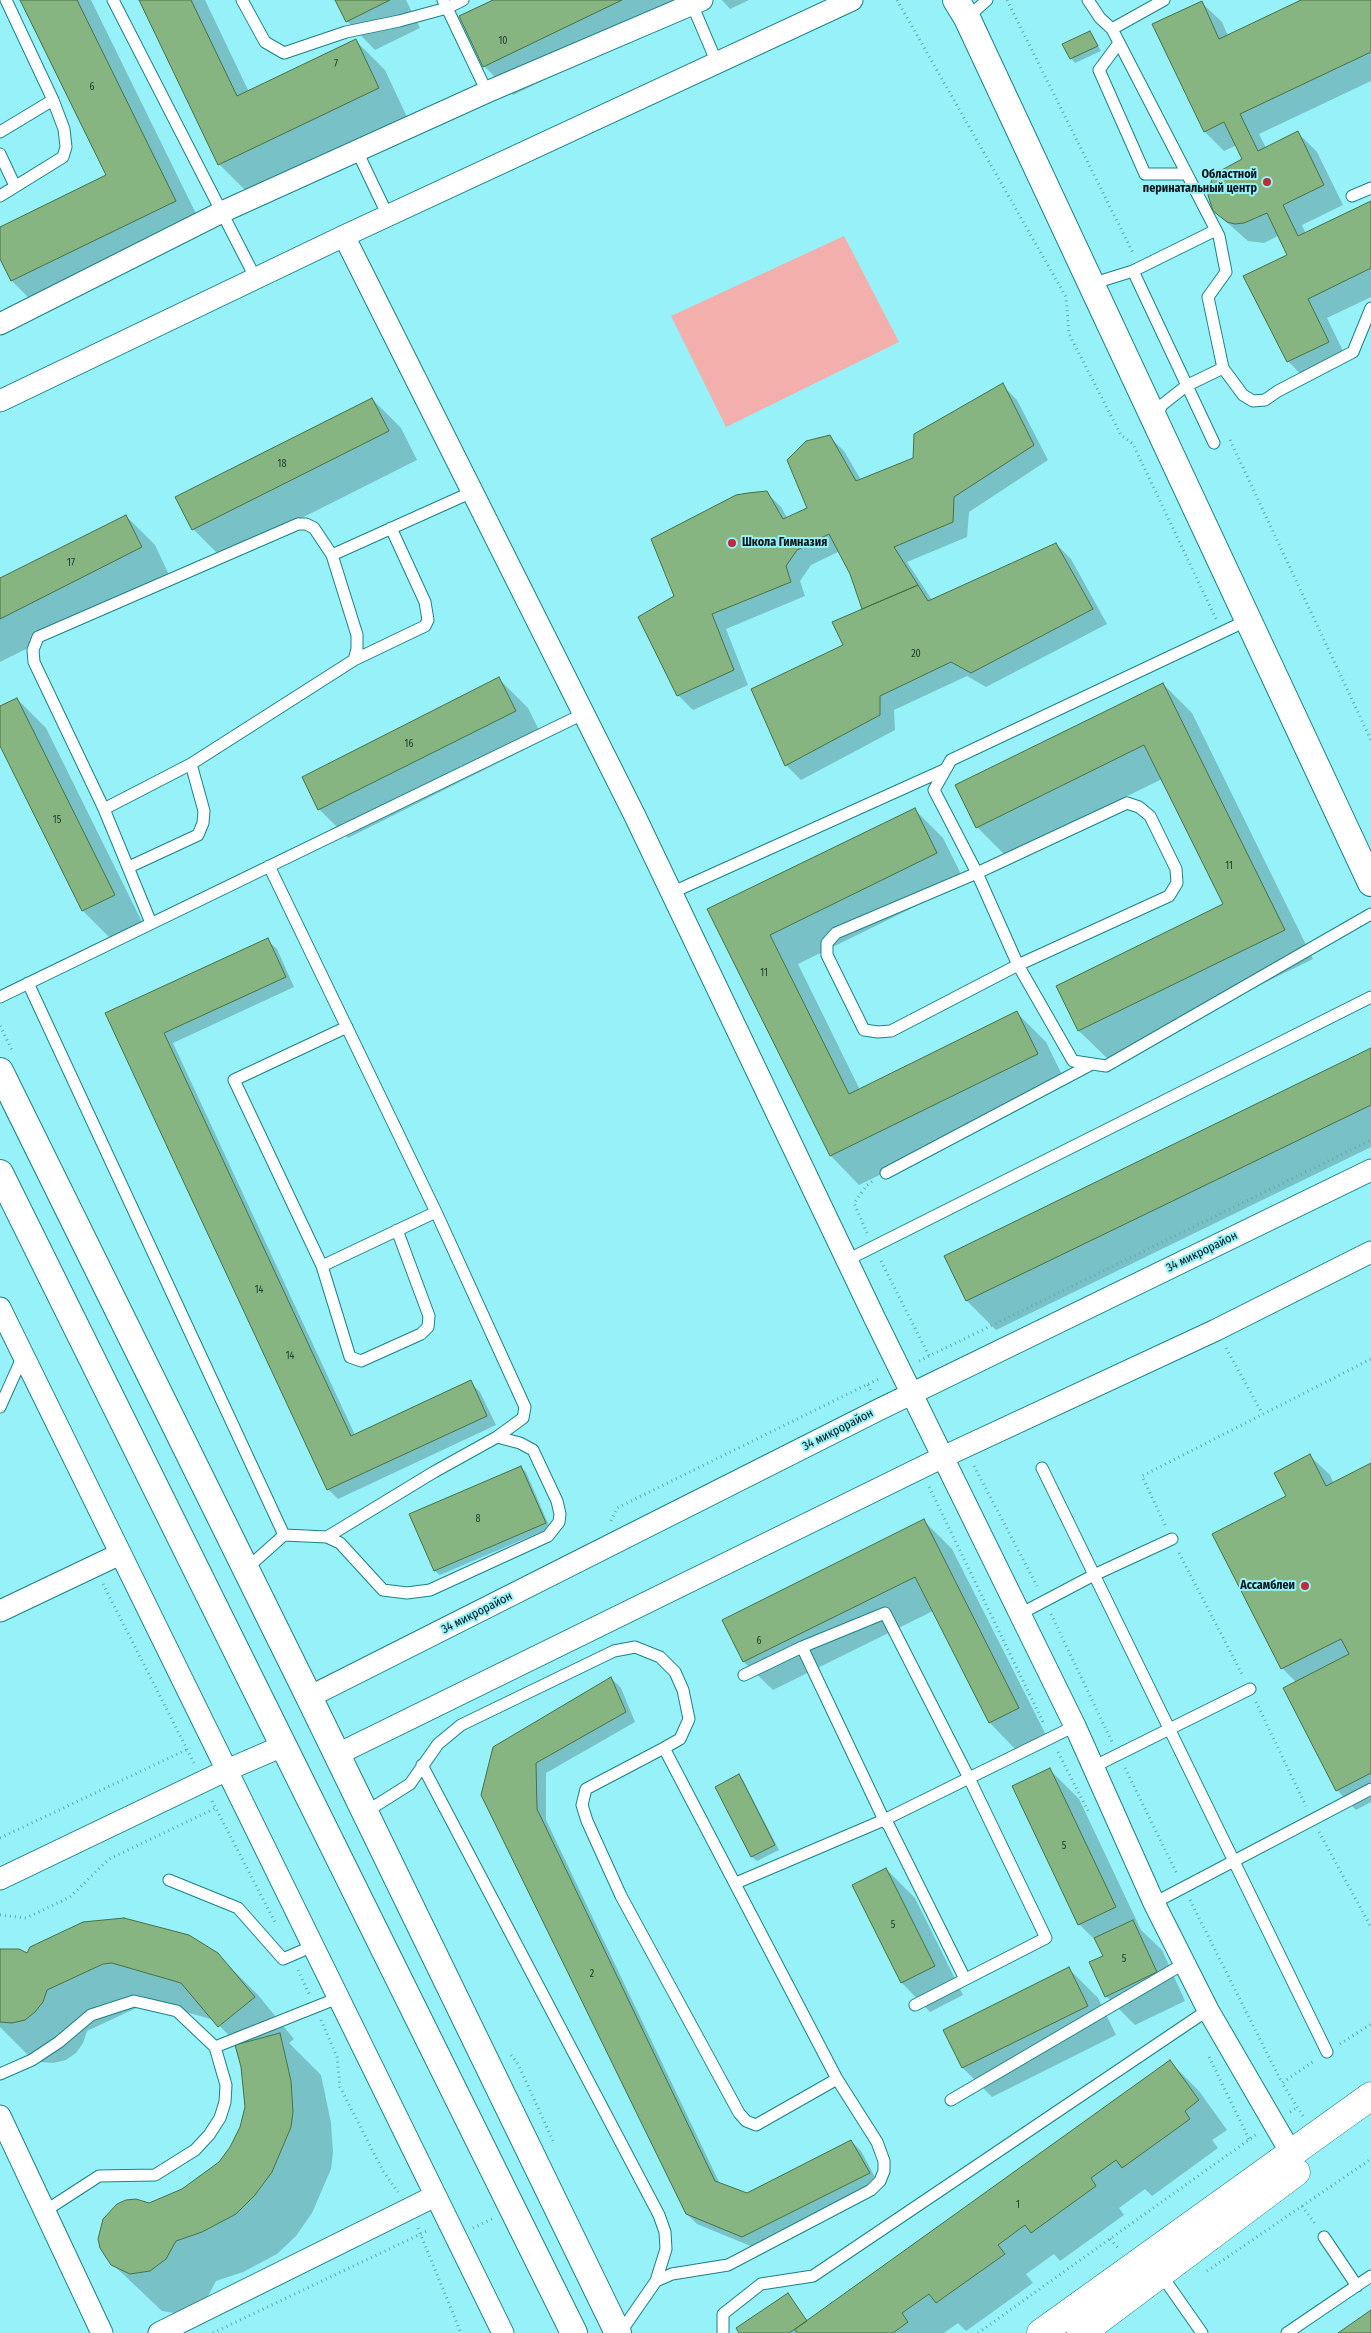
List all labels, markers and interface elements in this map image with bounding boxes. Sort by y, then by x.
house number: 10 [498,35,508,47]
house number: 7 [334,58,338,70]
house number: 6 [90,81,94,93]
place label: Областной перинатальный центр [1143,168,1257,196]
marker: Областной перинатальный центр [1261,176,1273,188]
house number: 18 [278,458,286,470]
place label: Школа Гимназия [742,536,827,550]
marker: Школа Гимназия [726,537,738,549]
house number: 17 [67,557,75,569]
house number: 20 [911,648,921,660]
house number: 16 [405,738,413,750]
house number: 15 [53,814,61,826]
house number: 11 [1225,860,1233,872]
house number: 11 [760,967,768,979]
street label: 34 микрорайон [1164,1229,1240,1275]
house number: 14 [255,1284,263,1296]
house number: 14 [286,1350,294,1362]
street label: 34 микрорайон [800,1406,876,1454]
house number: 8 [476,1513,480,1525]
place label: Ассамблеи [1240,1579,1295,1593]
marker: Ассамблеи [1299,1580,1311,1592]
street label: 34 микрорайон [439,1589,515,1637]
house number: 6 [757,1635,761,1647]
house number: 5 [1062,1840,1066,1852]
house number: 5 [891,1919,895,1931]
house number: 5 [1122,1953,1126,1965]
house number: 2 [590,1968,594,1980]
house number: 1 [1016,2199,1020,2211]

